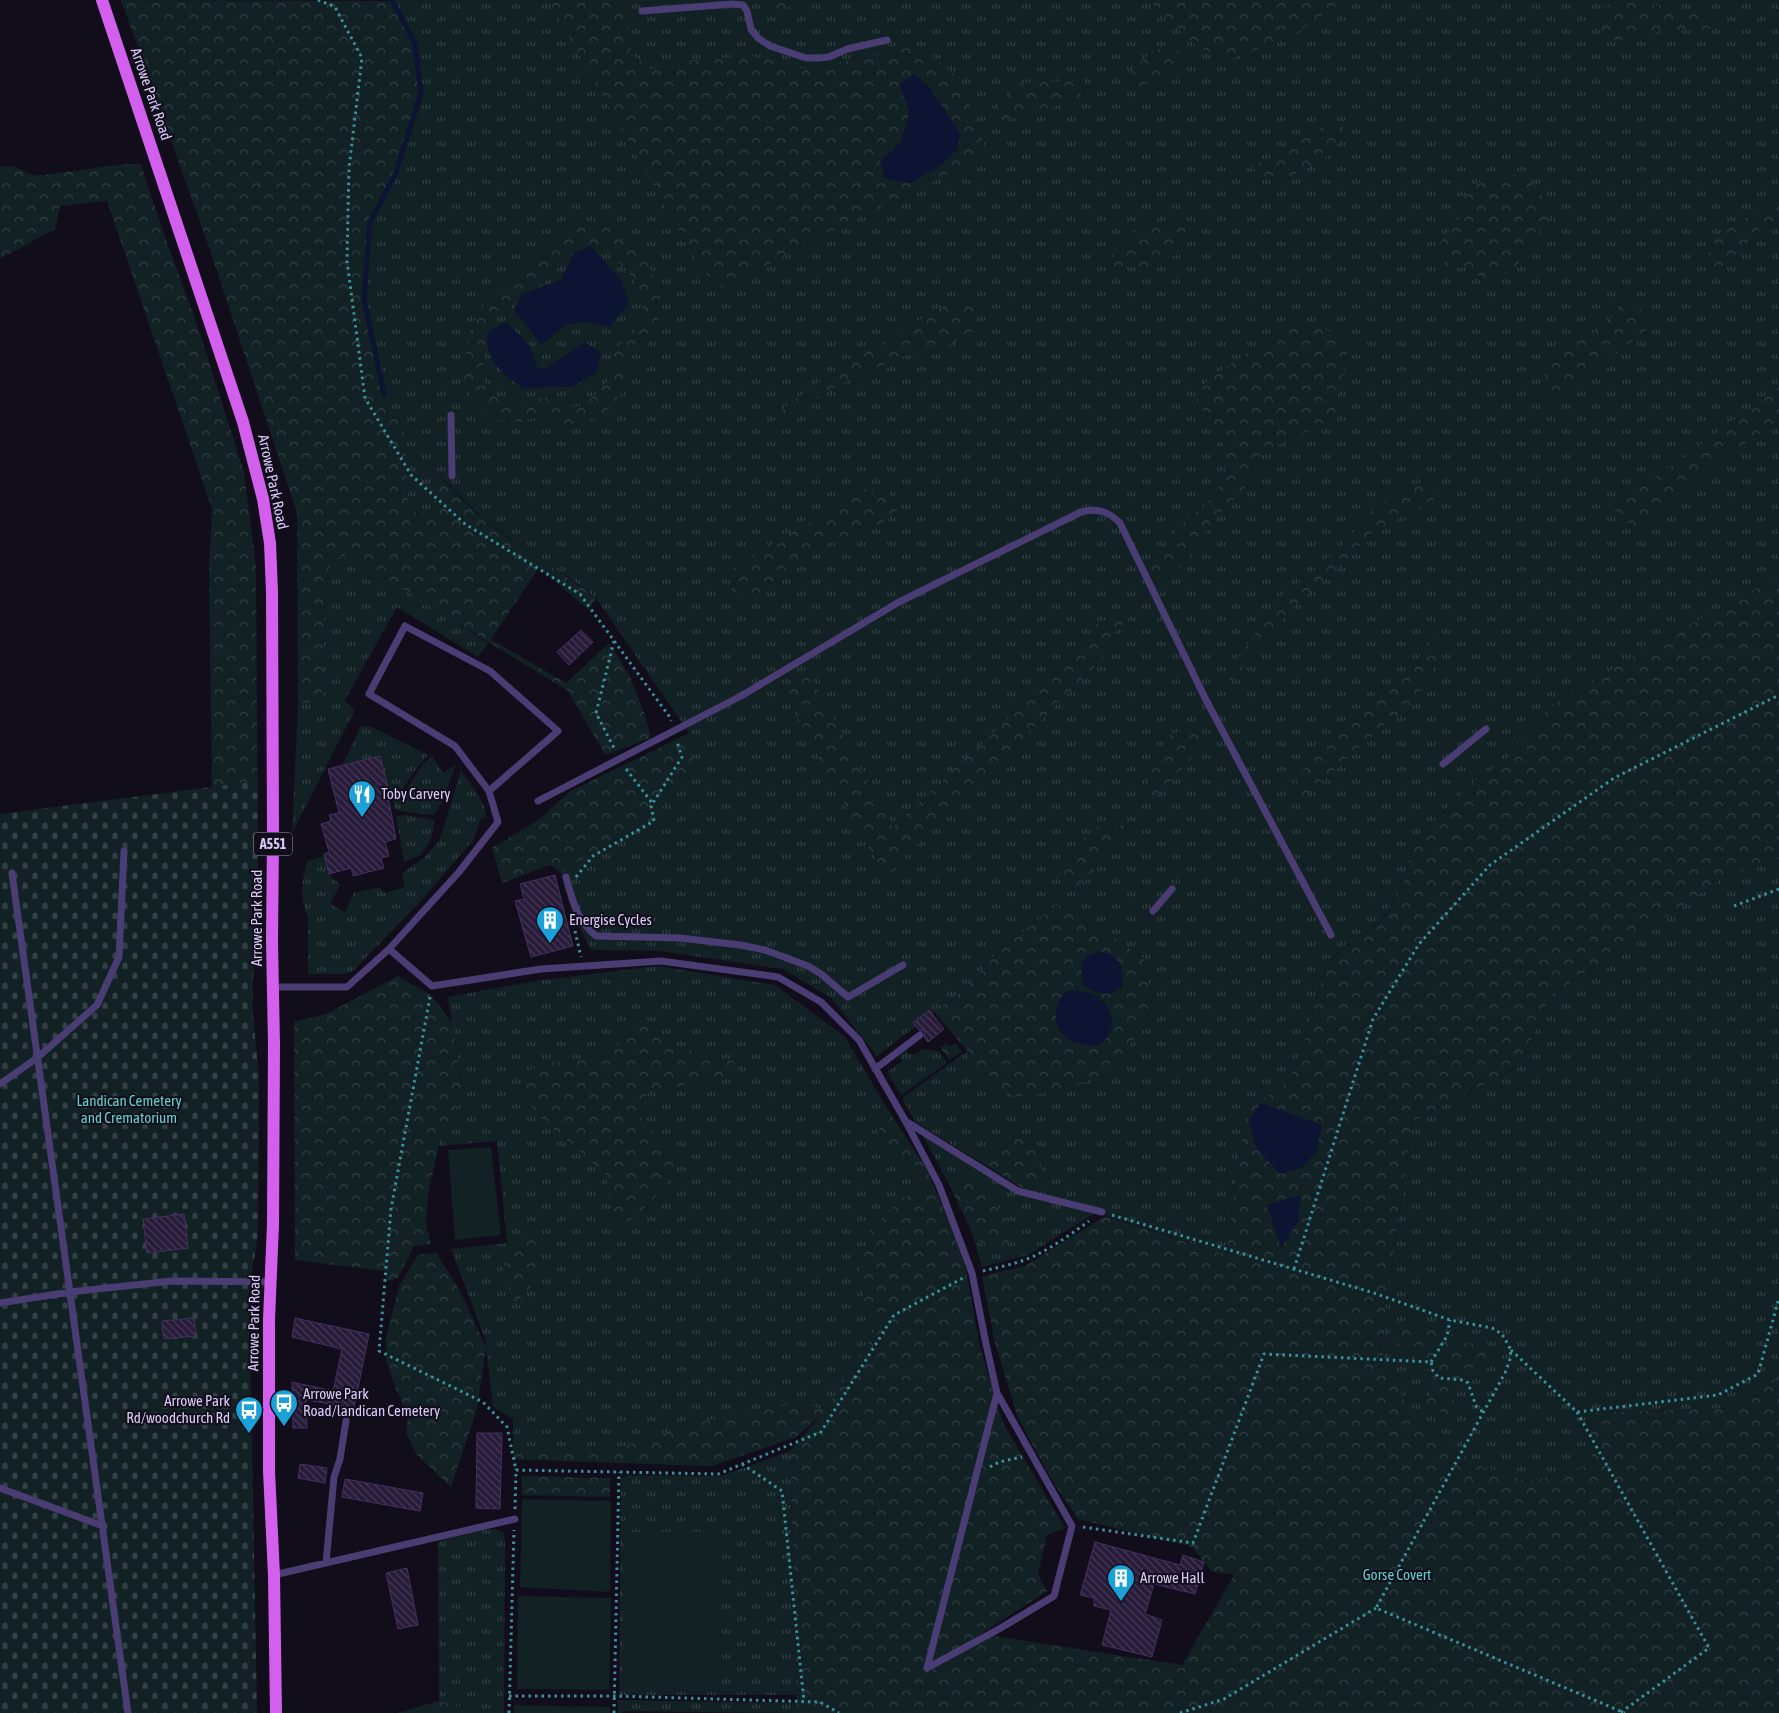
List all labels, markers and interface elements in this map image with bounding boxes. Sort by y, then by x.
street label: Arrowe Park Road [128,45,175,142]
street label: Arrowe Park Road [255,433,292,531]
restaurant icon: Toby Carvery [347,779,377,818]
place label: Toby Carvery [381,785,451,802]
road number: A551 [254,832,292,856]
street label: Arrowe Park Road [248,870,265,966]
building icon: Energise Cycles [535,905,565,944]
place label: Energise Cycles [569,911,652,928]
park label: Landican Cemetery and Crematorium [76,1092,182,1126]
street label: Arrowe Park Road [244,1275,263,1371]
place label: Arrowe Park Road/landican Cemetery [303,1385,440,1419]
bus stop icon: Arrowe Park Road/landican Cemetery [269,1388,299,1427]
place label: Arrowe Park Rd/woodchurch Rd [126,1392,230,1426]
bus stop icon: Arrowe Park Rd/woodchurch Rd [234,1395,264,1434]
building icon: Arrowe Hall [1106,1563,1136,1602]
park label: Gorse Covert [1363,1566,1431,1583]
place label: Arrowe Hall [1140,1569,1204,1586]

